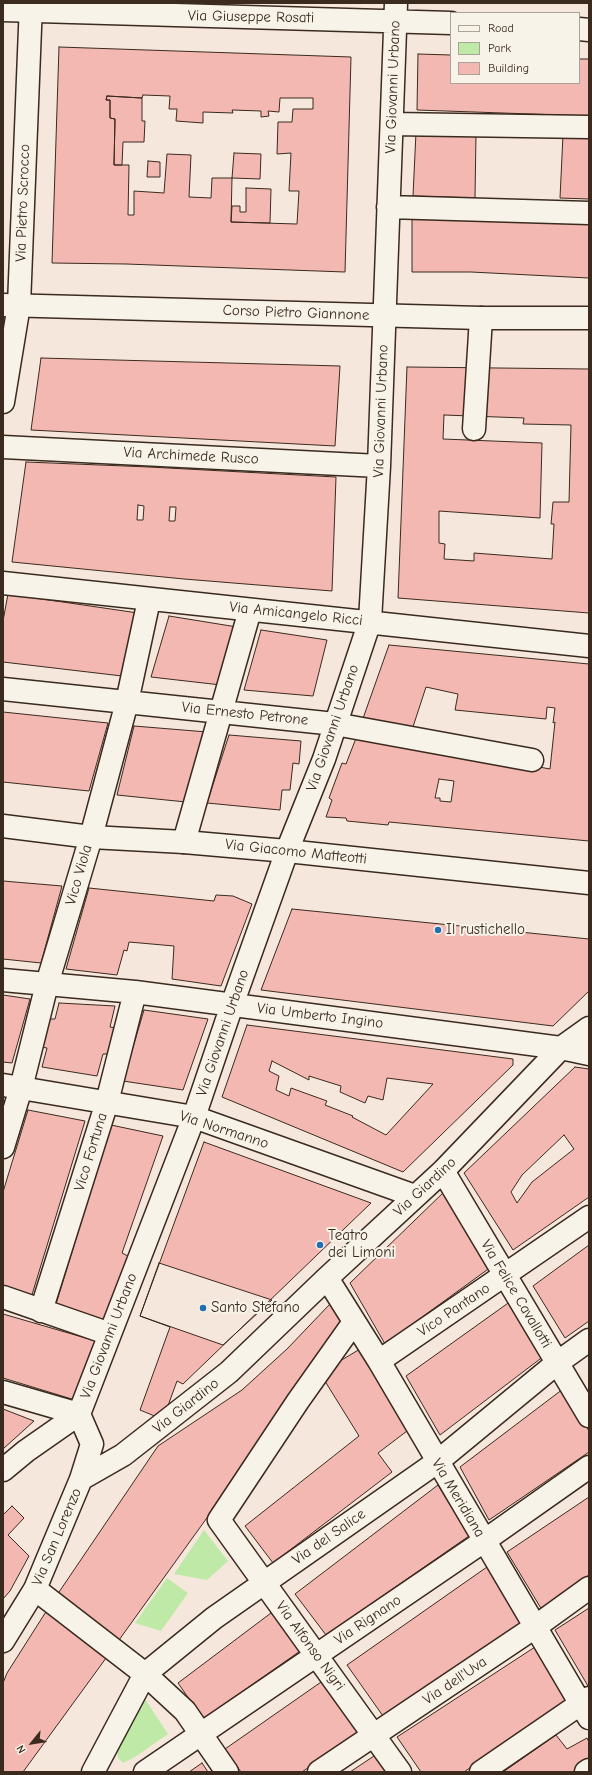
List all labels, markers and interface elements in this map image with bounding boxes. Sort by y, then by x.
street label: Via Giuseppe Rosati [188,7,314,27]
legend [450,12,580,84]
street label: Via Giovanni Urbano [382,20,404,154]
text: Road [488,21,514,35]
text: Park [488,41,511,55]
text: Building [488,61,529,75]
street label: Via Pietro Scrocco [12,144,34,262]
street label: Corso Pietro Giannone [222,301,370,325]
street label: Via Giovanni Urbano [370,344,392,478]
street label: Via Archimede Rusco [123,443,259,469]
street label: Via Amicangelo Ricci [228,598,364,630]
street label: Via Giovanni Urbano [303,662,363,794]
street label: Via Ernesto Petrone [181,698,309,730]
street label: Via Giacomo Matteotti [224,836,368,868]
street label: Vico Viola [62,843,96,907]
place label: Il rustichello [446,921,525,939]
marker: Il rustichello [433,925,443,935]
street label: Via Giovanni Urbano [193,967,253,1099]
street label: Via Umberto Ingino [256,999,384,1033]
street label: Via Normanno [177,1107,271,1153]
street label: Vico Fortuna [71,1110,111,1194]
street label: Via Giardino [390,1153,460,1221]
place label: Teatro dei Limoni [328,1227,395,1262]
street label: Via Felice Cavallotti [477,1237,555,1351]
marker: Teatro dei Limoni [315,1240,325,1250]
street label: Via Giovanni Urbano [77,1271,141,1401]
street label: Vico Pantano [414,1279,494,1341]
place label: Santo Stefano [211,1299,300,1317]
marker: Santo Stefano [198,1303,208,1313]
street label: Via Giardino [149,1375,223,1437]
street label: Via Meridiana [427,1455,489,1541]
street label: Via San Lorenzo [28,1485,86,1589]
street label: Via del Salice [289,1505,369,1569]
street label: Via Rignano [331,1591,405,1649]
street label: Via Alfonso Nigri [272,1598,348,1694]
street label: Via dell'Uva [420,1653,490,1709]
north arrow [12,1723,52,1763]
text: N [14,1743,29,1756]

